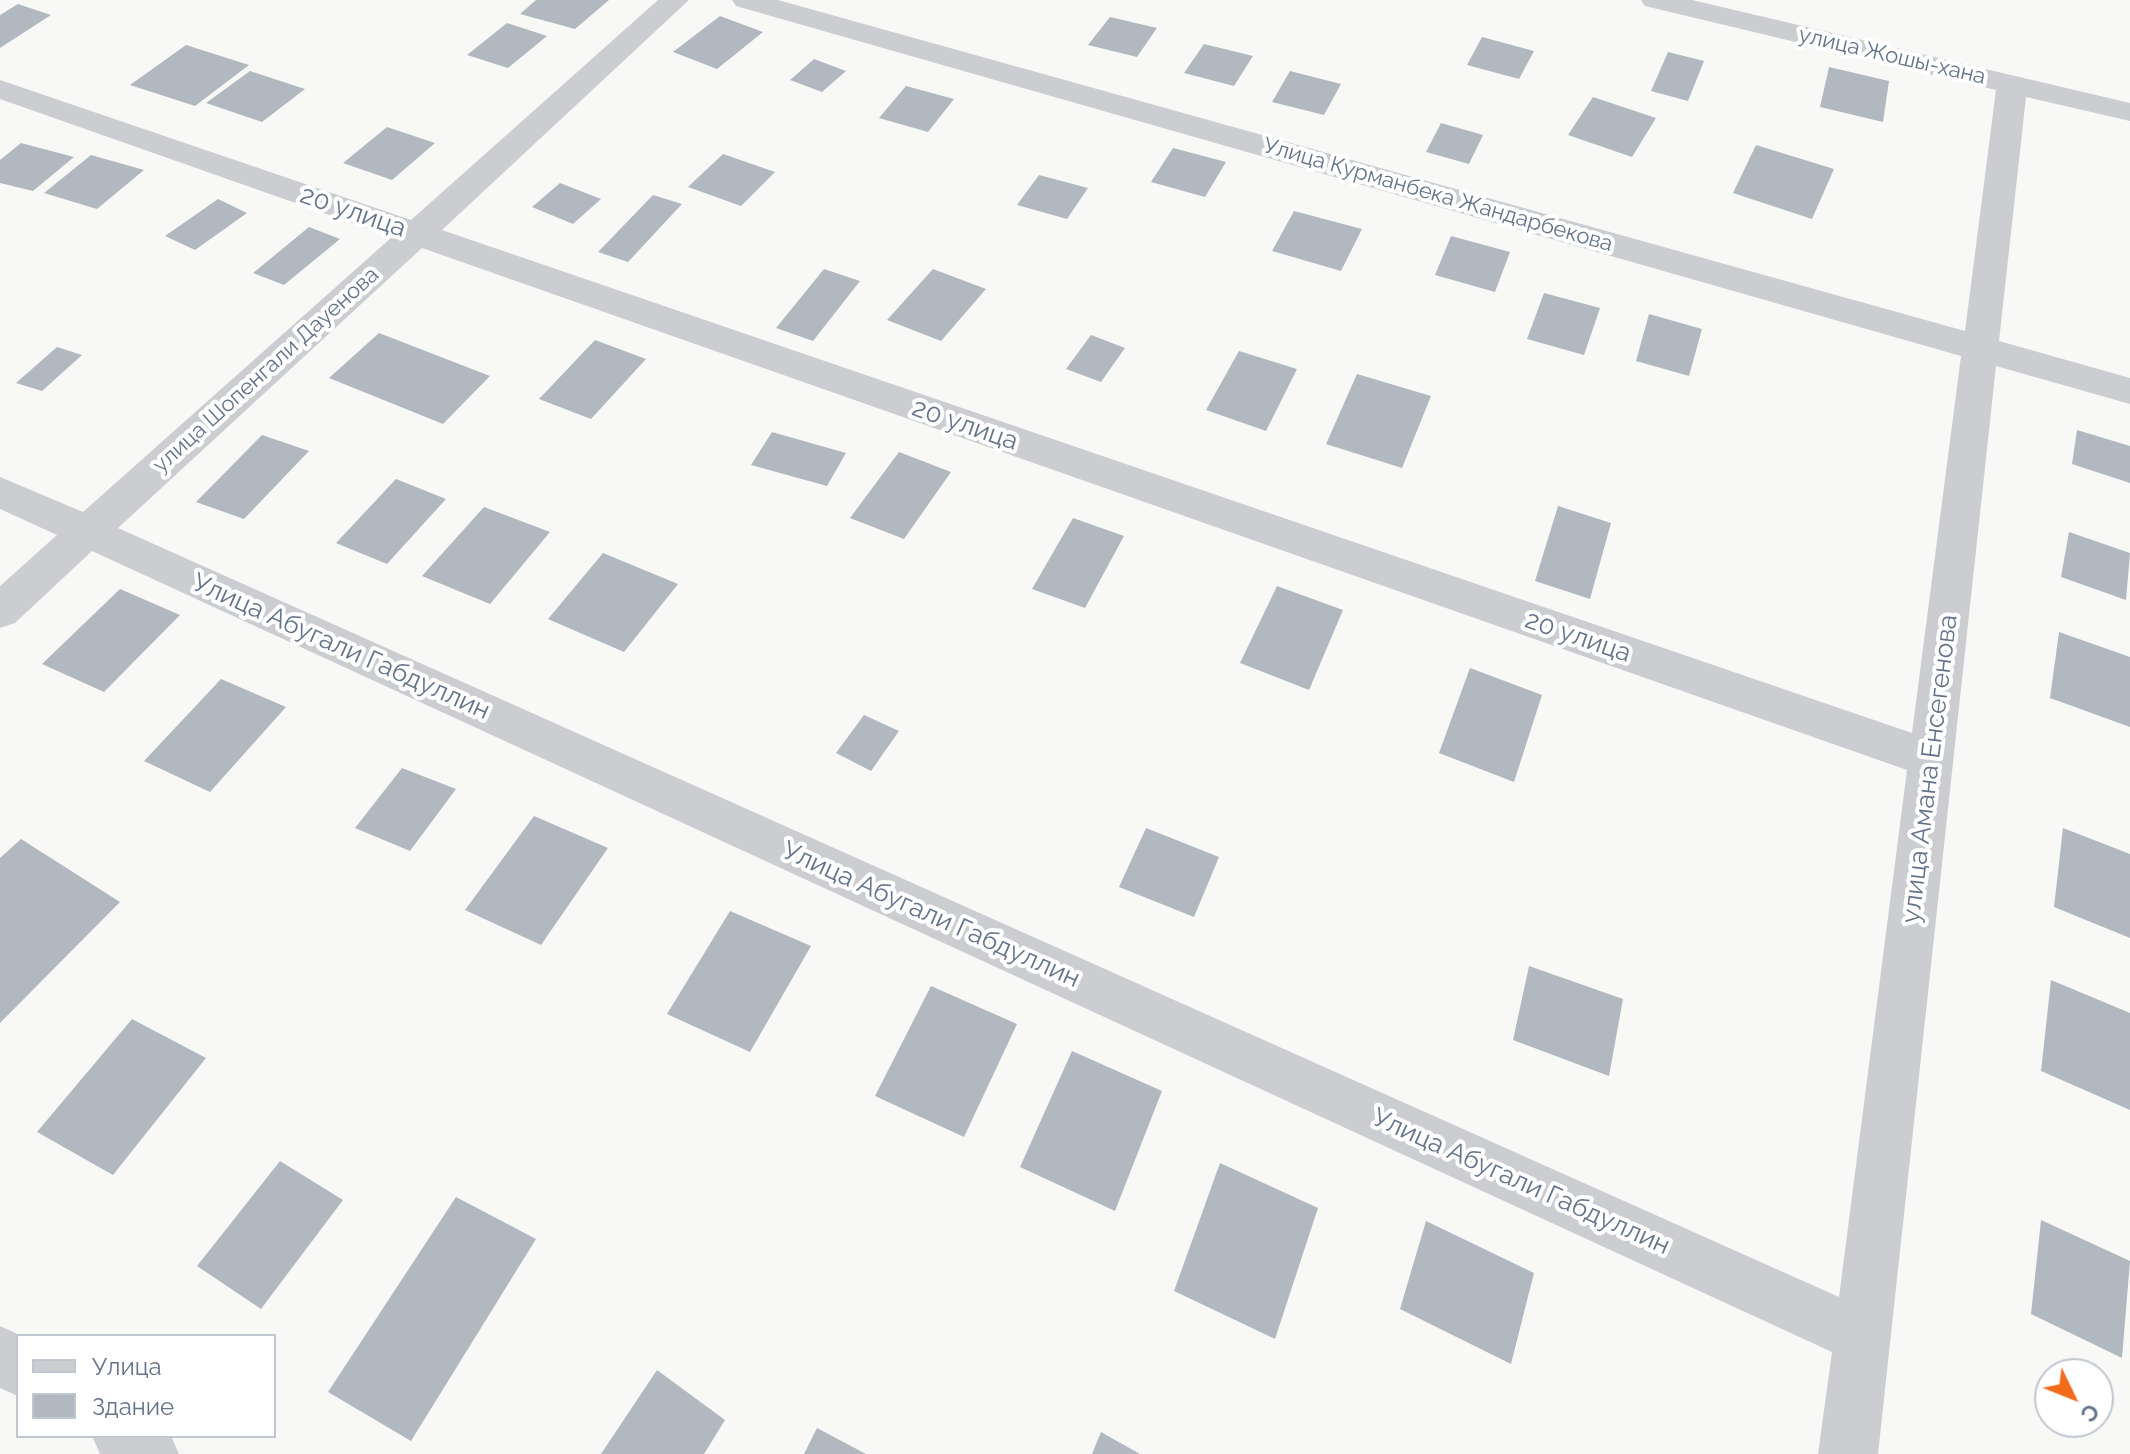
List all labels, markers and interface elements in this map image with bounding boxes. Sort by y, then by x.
street label: улица Жошы-хана [1796,22,1988,90]
street label: Улица Курманбека Жандарбекова [1260,132,1616,258]
street label: 20 улица [296,179,410,245]
street label: улица Шопенгали Дауенова [148,262,384,478]
street label: 20 улица [908,392,1022,458]
street label: Улица Абугали Габдуллин [187,567,495,727]
street label: 20 улица [1521,604,1635,670]
street label: улица Амана Енсегенова [1896,613,1964,925]
street label: Улица Абугали Габдуллин [777,835,1085,995]
street label: Улица Абугали Габдуллин [1367,1102,1675,1262]
legend [16,1334,276,1438]
text: Улица [92,1352,162,1381]
north arrow [2034,1358,2114,1438]
text: Здание [92,1392,174,1421]
text: С [2075,1399,2105,1427]

